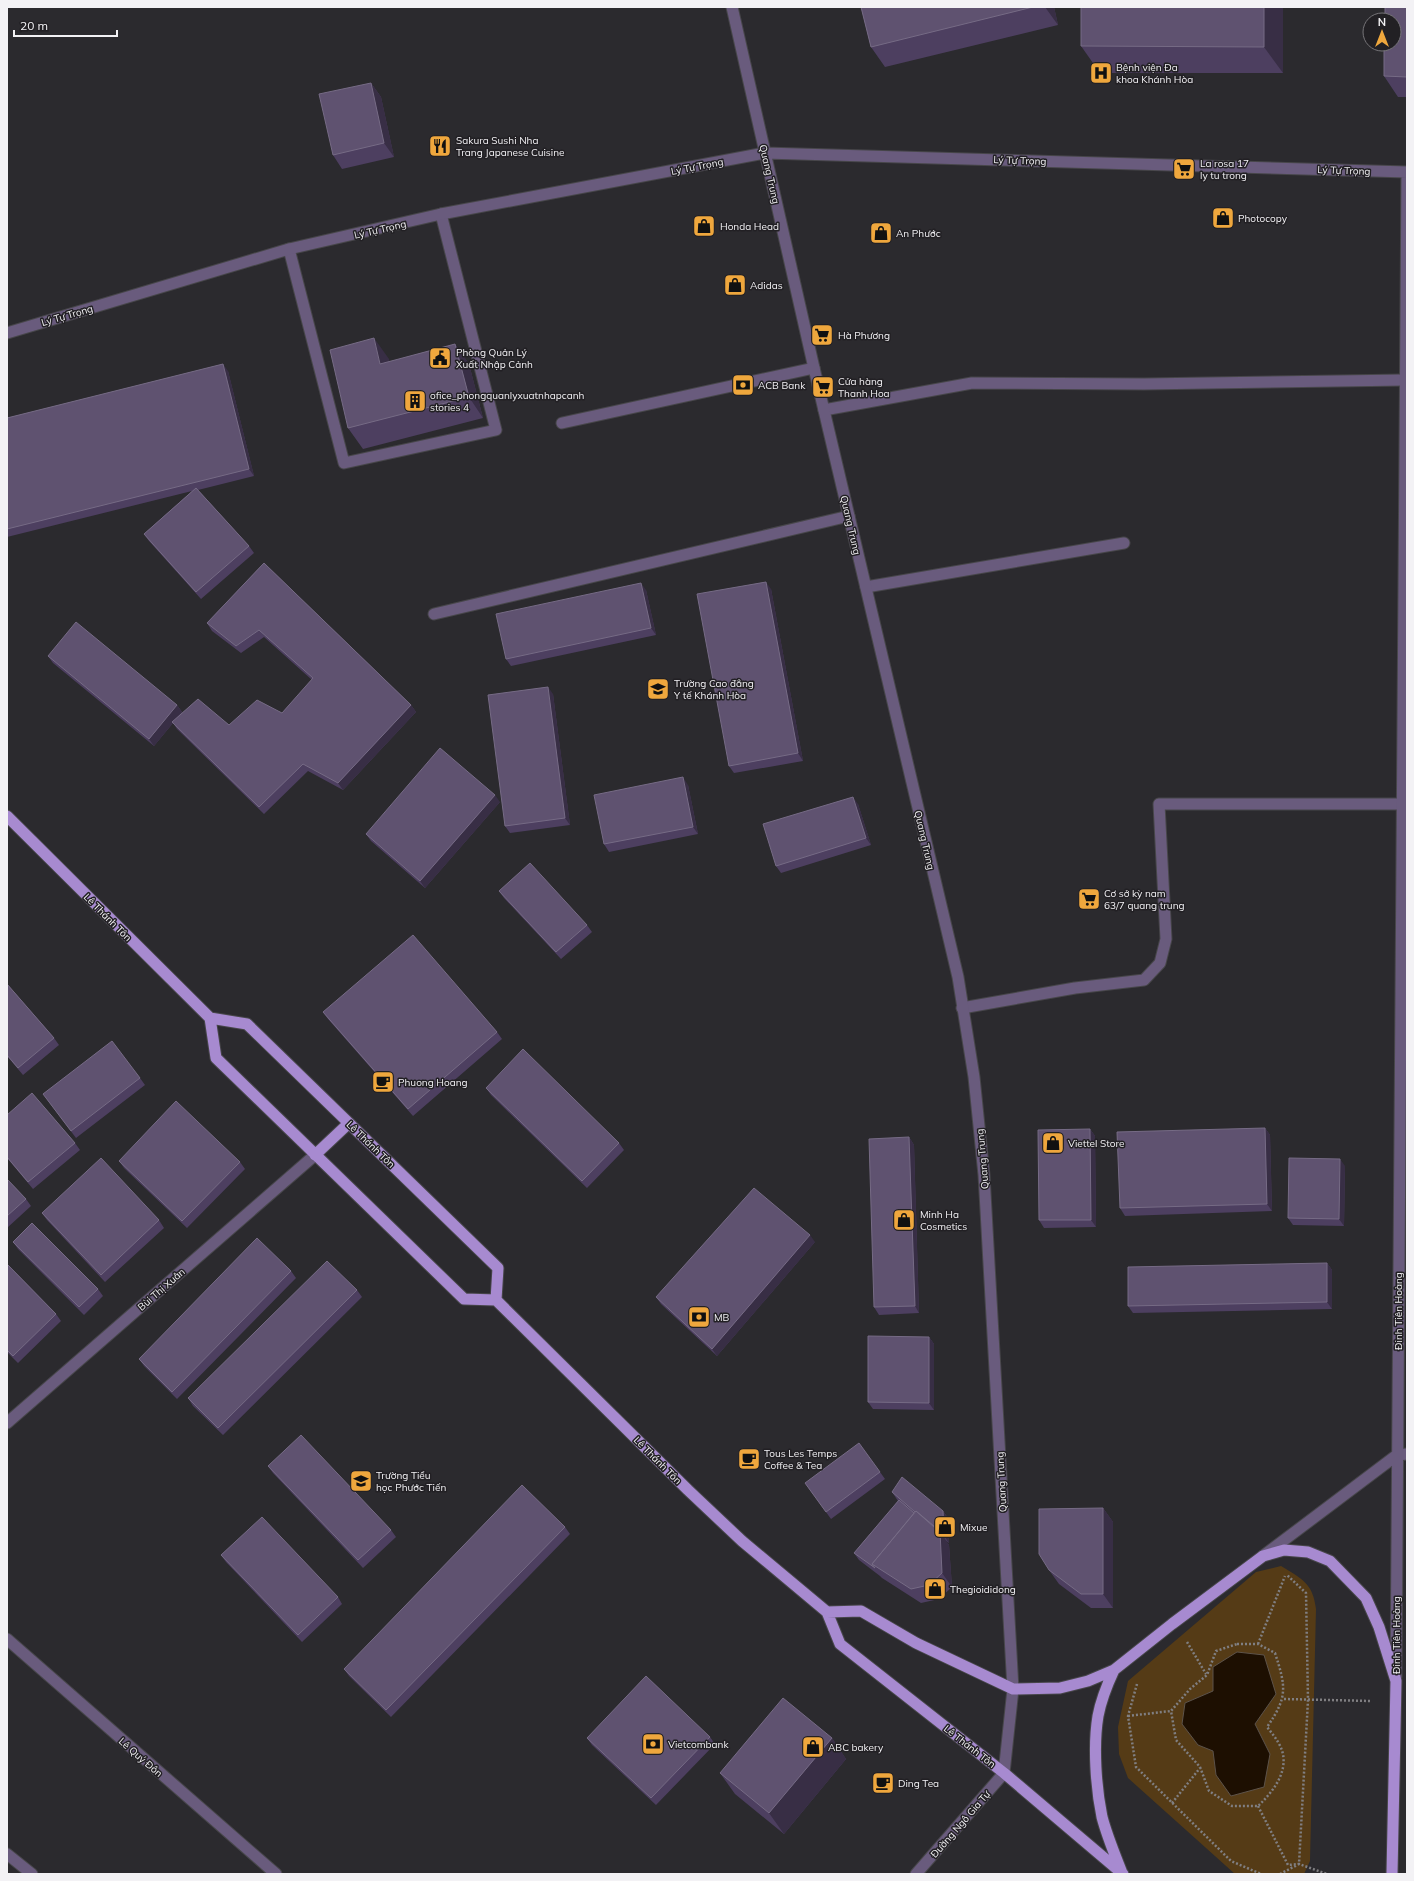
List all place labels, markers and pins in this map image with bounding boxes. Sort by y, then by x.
hospital icon: Bệnh viện Đa khoa Khánh Hòa [1088,60,1114,86]
place label: Bệnh viện Đa khoa Khánh Hòa [1116,61,1193,86]
restaurant icon: Sakura Sushi Nha Trang Japanese Cuisine [427,133,453,159]
place label: Sakura Sushi Nha Trang Japanese Cuisine [456,134,564,159]
supermarket icon: La rosa 17 ly tu trong [1171,156,1197,182]
place label: La rosa 17 ly tu trong [1200,157,1249,182]
shop icon: Photocopy [1210,205,1236,231]
place label: Photocopy [1238,212,1288,225]
shop icon: Honda Head [691,213,717,239]
place label: Honda Head [720,220,779,233]
shop icon: An Phước [868,220,894,246]
place label: An Phước [896,227,941,240]
shop icon: Adidas [722,272,748,298]
place label: Adidas [750,279,783,292]
supermarket icon: Hà Phương [809,322,835,348]
place label: Hà Phương [838,329,890,342]
public building icon: Phòng Quản Lý Xuất Nhập Cảnh [427,345,453,371]
place label: Phòng Quản Lý Xuất Nhập Cảnh [456,346,533,371]
bank icon: ACB Bank [730,372,756,398]
supermarket icon: Cửa hàng Thanh Hoa [810,374,836,400]
place label: Cửa hàng Thanh Hoa [838,375,890,400]
place label: ACB Bank [758,379,806,392]
building icon: ofice_phongquanlyxuatnhapcanh stories 4 [402,388,428,414]
place label: ofice_phongquanlyxuatnhapcanh stories 4 [430,389,585,414]
school or university icon: Trường Cao đẳng Y tế Khánh Hòa [645,676,671,702]
place label: Trường Cao đẳng Y tế Khánh Hòa [673,677,754,702]
supermarket icon: Cơ sở kỳ nam 63/7 quang trung [1076,886,1102,912]
place label: Cơ sở kỳ nam 63/7 quang trung [1104,887,1185,912]
cafe icon: Phuong Hoang [370,1069,396,1095]
place label: Phuong Hoang [398,1076,468,1089]
shop icon: Viettel Store [1040,1130,1066,1156]
place label: Viettel Store [1068,1137,1124,1150]
shop icon: Minh Ha Cosmetics [891,1207,917,1233]
place label: Minh Ha Cosmetics [920,1208,967,1233]
bank icon: MB [686,1304,712,1330]
place label: MB [714,1311,730,1324]
cafe icon: Tous Les Temps Coffee & Tea [736,1446,762,1472]
place label: Tous Les Temps Coffee & Tea [764,1447,837,1472]
school or university icon: Trường Tiểu học Phước Tiến [348,1468,374,1494]
place label: Trường Tiểu học Phước Tiến [376,1469,446,1494]
shop icon: Mixue [932,1514,958,1540]
place label: Mixue [960,1521,988,1534]
shop icon: Thegioididong [922,1576,948,1602]
place label: Thegioididong [950,1583,1016,1596]
bank icon: Vietcombank [640,1731,666,1757]
shop icon: ABC bakery [800,1734,826,1760]
place label: Vietcombank [668,1738,729,1751]
place label: ABC bakery [828,1741,884,1754]
cafe icon: Ding Tea [870,1770,896,1796]
place label: Ding Tea [898,1777,939,1790]

